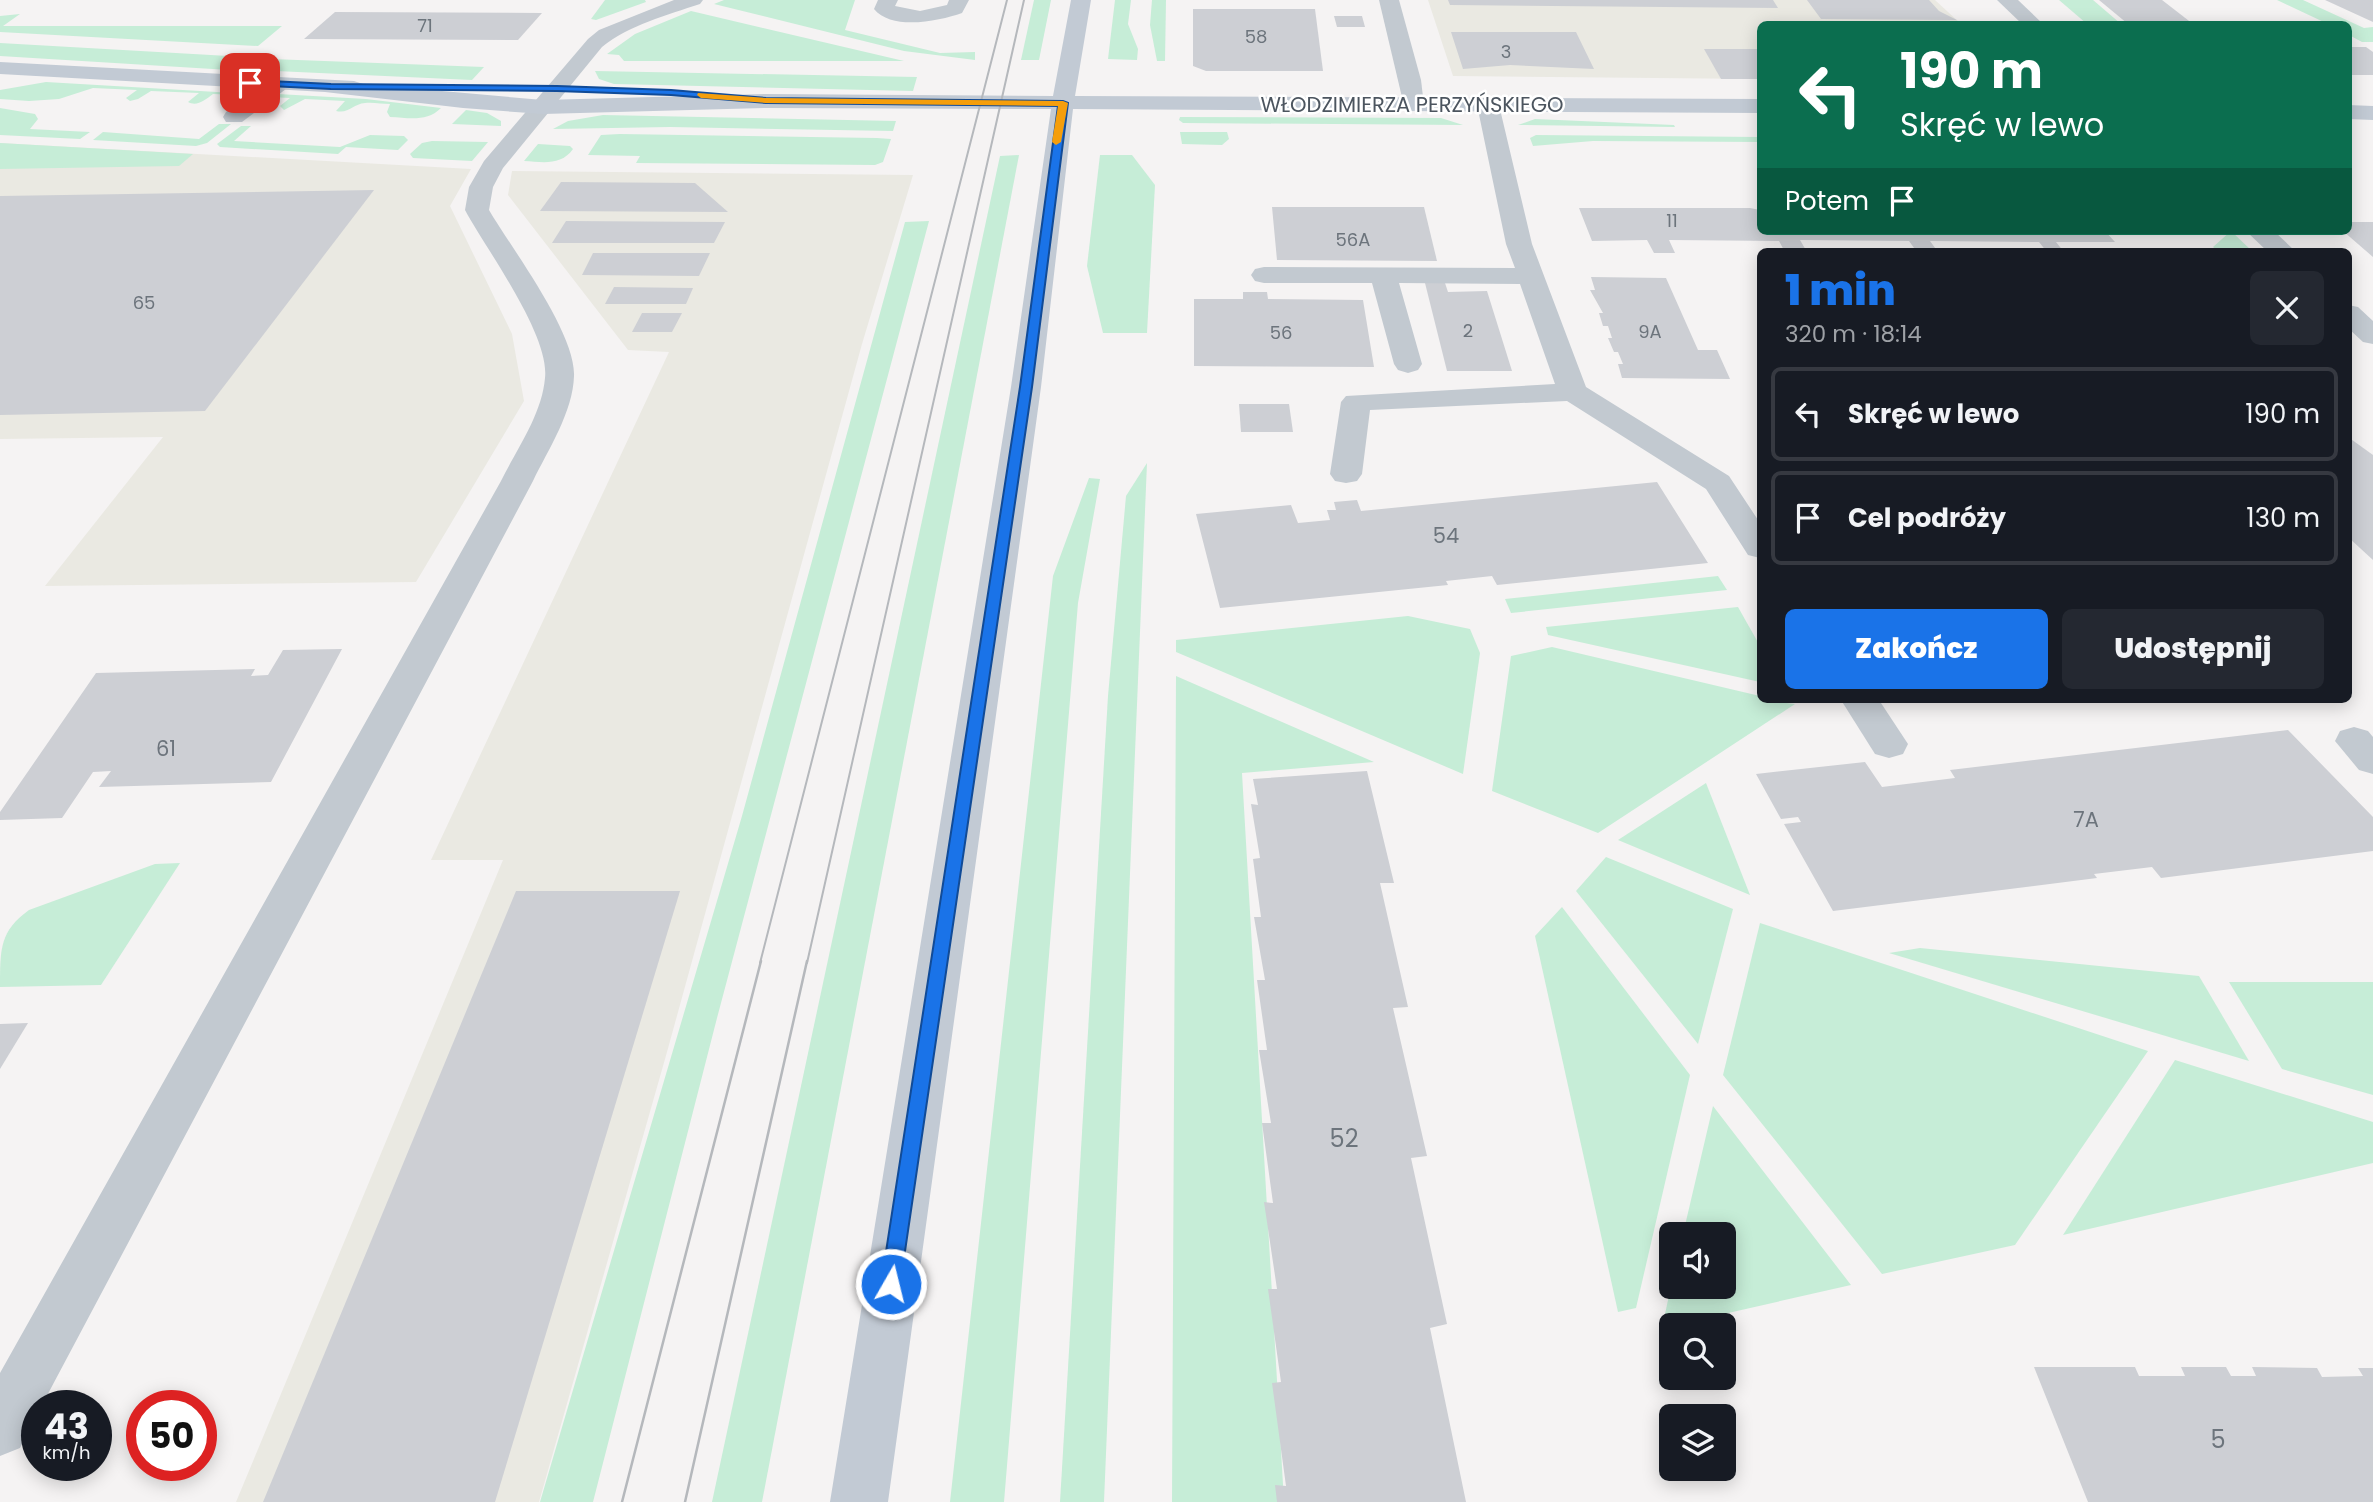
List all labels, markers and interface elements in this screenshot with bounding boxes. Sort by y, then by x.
house number: 71 [417,13,433,38]
house number: 58 [1245,24,1267,49]
text: 190 m [1900,37,2043,105]
house number: 3 [1501,39,1511,64]
icon: left [1785,49,1876,140]
pin [220,53,280,113]
icon: arrive [231,64,269,102]
street label: WŁODZIMIERZA PERZYŃSKIEGO [1260,90,1564,119]
text: Skręć w lewo [1900,102,2104,147]
icon: arrive [1883,182,1921,220]
text: Potem [1785,183,1869,219]
house number: 11 [1666,208,1678,233]
house number: 56A [1336,227,1370,252]
text: 1 min [1785,261,1896,320]
button: close [2250,271,2324,345]
house number: 65 [133,290,155,315]
house number: 2 [1463,318,1473,343]
text: 320 m · 18:14 [1785,318,1922,350]
house number: 9A [1638,319,1662,344]
house number: 56 [1270,320,1292,345]
icon: left [1789,395,1827,433]
text: Skręć w lewo [1848,396,2019,432]
text: 190 m [2245,396,2320,432]
icon: arrive [1789,499,1827,537]
text: Cel podróży [1848,500,2006,536]
text: 130 m [2246,500,2320,536]
house number: 54 [1433,521,1459,550]
button: Zakończ [1785,609,2048,689]
button: Udostępnij [2062,609,2324,689]
house number: 61 [156,734,176,763]
house number: 7A [2073,805,2099,834]
house number: 52 [1330,1122,1358,1155]
map controls [1659,1222,1736,1481]
button: sound [1659,1222,1736,1299]
position arrow [854,1247,928,1321]
button: search [1659,1313,1736,1390]
speed limit sign: 50 [126,1390,217,1481]
text: 43 [44,1402,89,1451]
button: layers [1659,1404,1736,1481]
house number: 5 [2210,1423,2226,1456]
text: km/h [43,1440,90,1465]

